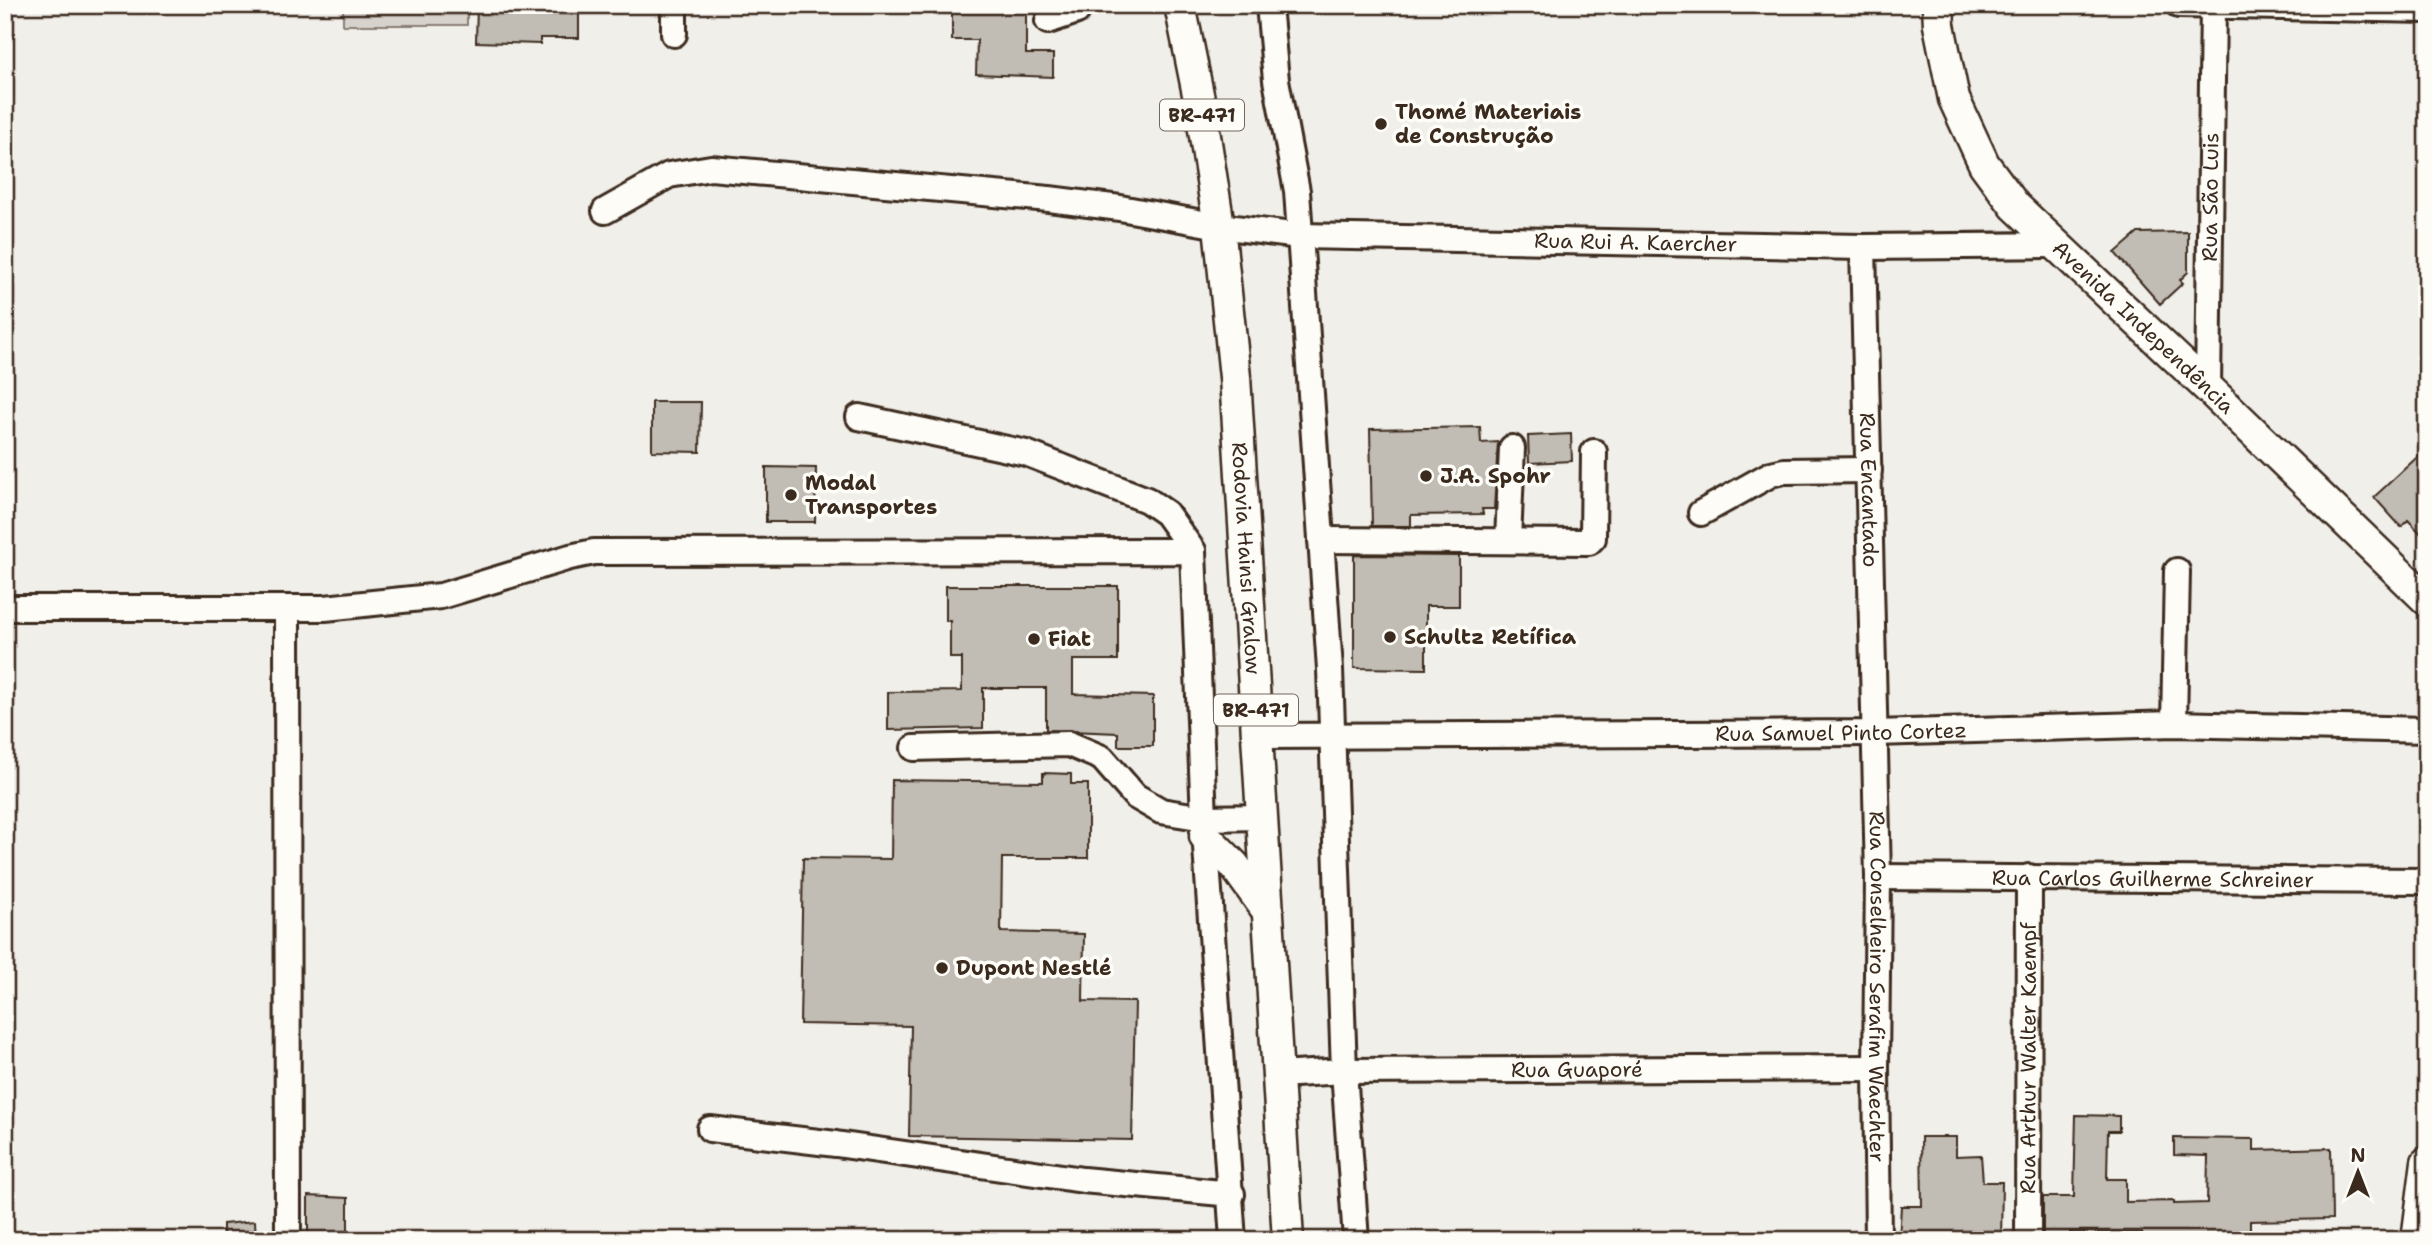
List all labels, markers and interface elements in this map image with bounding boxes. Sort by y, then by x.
place label: Thomé Materiais de Construção [1395,98,1581,150]
road number: BR-471 [1160,99,1244,130]
marker: Thomé Materiais de Construção [1373,116,1389,132]
street label: Rua São Luis [2196,132,2225,262]
street label: Rua Rui A. Kaercher [1534,227,1738,259]
street label: Avenida Independência [2046,234,2241,420]
street label: Rua Encantado [1853,412,1885,568]
street label: Rodovia Hainsi Gralow [1225,441,1267,675]
place label: J.A. Spohr [1440,462,1551,490]
marker: J.A. Spohr [1418,468,1434,484]
place label: Modal Transportes [805,469,937,521]
marker: Modal Transportes [783,487,799,503]
place label: Schultz Retífica [1404,623,1577,651]
place label: Fiat [1048,625,1091,653]
marker: Schultz Retífica [1382,629,1398,645]
marker: Fiat [1026,631,1042,647]
road number: BR-471 [1214,694,1298,726]
street label: Rua Samuel Pinto Cortez [1715,716,1967,748]
street label: Rua Conselheiro Serafim Waechter [1862,811,1892,1163]
street label: Rua Carlos Guilherme Schreiner [1992,864,2314,894]
street label: Rua Arthur Walter Kaempf [2014,922,2043,1194]
place label: Dupont Nestlé [956,954,1112,982]
marker: Dupont Nestlé [934,960,950,976]
street label: Rua Guaporé [1511,1055,1643,1084]
north arrow [2324,1136,2394,1206]
text: N [2350,1143,2366,1168]

